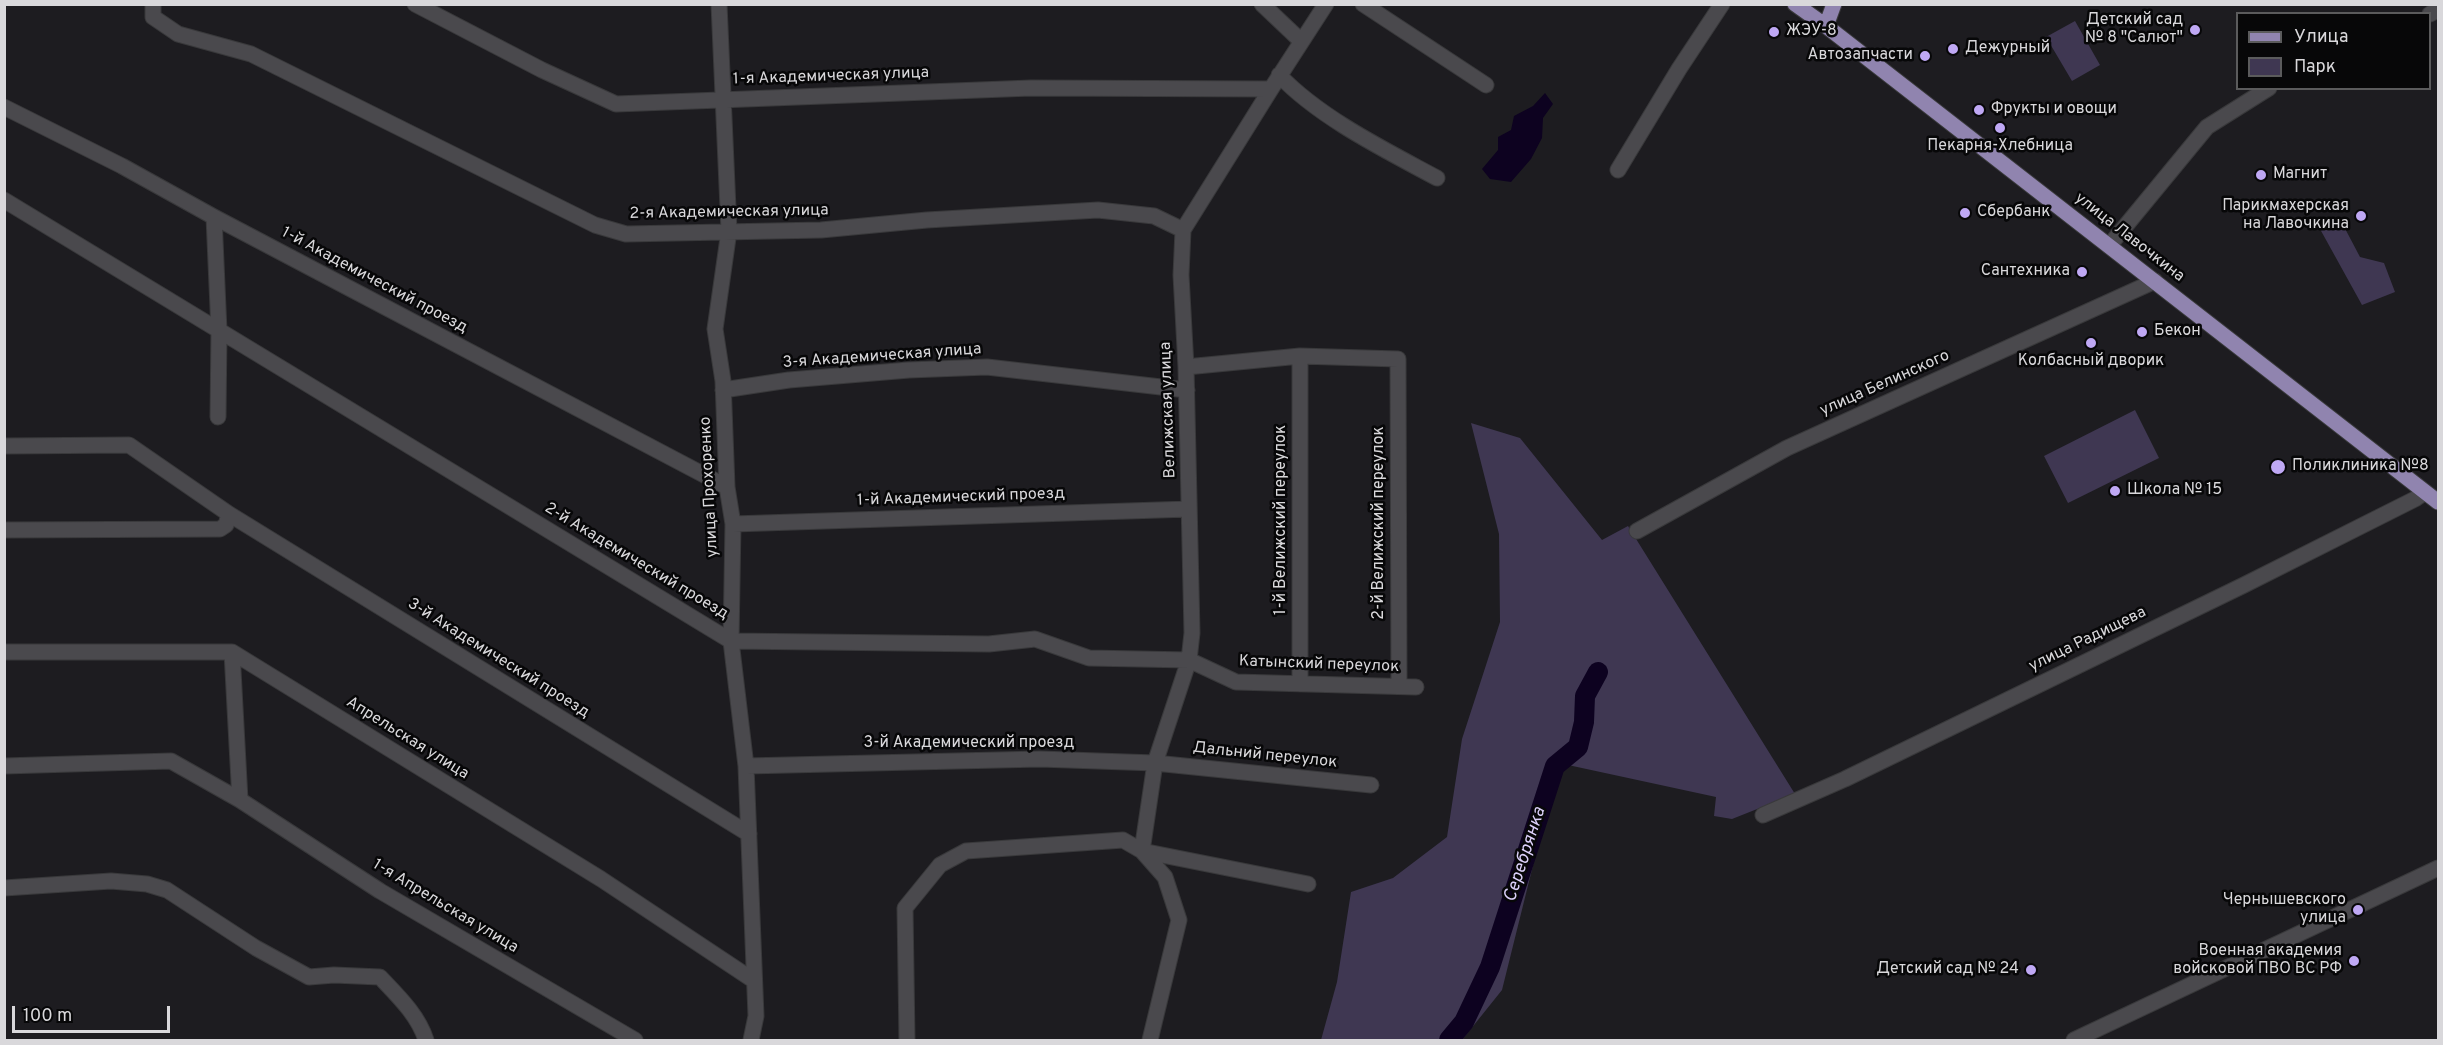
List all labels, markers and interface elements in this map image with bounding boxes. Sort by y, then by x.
place label: Детский сад № 8 "Салют" [2085,11,2183,49]
legend [2236,12,2431,90]
place label: ЖЭУ-8 [1786,22,1837,42]
marker: Детский сад № 8 "Салют" [2188,23,2202,37]
marker: ЖЭУ-8 [1767,25,1781,39]
text: Улица [2294,26,2348,49]
place label: Дежурный [1965,39,2050,59]
marker: Дежурный [1946,42,1960,56]
place label: Автозапчасти [1808,46,1913,66]
marker: Автозапчасти [1918,49,1932,63]
text: Парк [2294,56,2336,79]
street label: 1-я Академическая улица [733,64,929,90]
place label: Фрукты и овощи [1991,100,2117,120]
marker: Фрукты и овощи [1972,103,1986,117]
marker: Пекарня-Хлебница [1993,121,2007,135]
place label: Пекарня-Хлебница [1927,137,2073,157]
place label: Магнит [2273,165,2327,185]
marker: Магнит [2254,168,2268,182]
street label: улица Лавочкина [2070,189,2188,287]
place label: Парикмахерская на Лавочкина [2222,197,2349,235]
street label: 2-я Академическая улица [629,202,829,224]
place label: Сбербанк [1977,203,2050,223]
marker: Сбербанк [1958,206,1972,220]
marker: Парикмахерская на Лавочкина [2354,209,2368,223]
street label: 1-й Академический проезд [278,224,470,338]
place label: Сантехника [1981,262,2070,282]
marker: Сантехника [2075,265,2089,279]
place label: Бекон [2154,322,2201,342]
marker: Бекон [2135,325,2149,339]
marker: Колбасный дворик [2084,336,2098,350]
street label: 3-я Академическая улица [782,340,982,374]
street label: Велижская улица [1157,341,1181,479]
street label: улица Белинского [1817,347,1953,421]
place label: Колбасный дворик [2018,352,2164,372]
street label: улица Прохоренко [697,416,723,558]
street label: 1-й Велижский переулок [1272,425,1292,615]
street label: 2-й Велижский переулок [1370,426,1390,620]
place label: Поликлиника №8 [2292,457,2429,477]
marker: Поликлиника №8 [2269,458,2287,476]
place label: Школа № 15 [2127,481,2222,501]
marker: Школа № 15 [2108,484,2122,498]
street label: 1-й Академический проезд [857,485,1065,511]
street label: 2-й Академический проезд [541,499,731,625]
street label: 3-й Академический проезд [404,595,592,723]
street label: улица Радищева [2026,603,2150,677]
street label: Катынский переулок [1238,653,1400,677]
street label: Апрельская улица [342,694,472,784]
street label: 3-й Академический проезд [864,734,1074,754]
street label: Дальний переулок [1192,739,1338,773]
water label: Серебрянка [1500,805,1552,905]
street label: 1-я Апрельская улица [369,856,521,958]
place label: Чернышевского улица [2223,891,2346,929]
marker: Чернышевского улица [2351,903,2365,917]
place label: Военная академия войсковой ПВО ВС РФ [2173,942,2342,980]
marker: Военная академия войсковой ПВО ВС РФ [2347,954,2361,968]
place label: Детский сад № 24 [1876,960,2019,980]
marker: Детский сад № 24 [2024,963,2038,977]
scale bar [15,994,172,1032]
text: 100 m [23,1005,72,1028]

